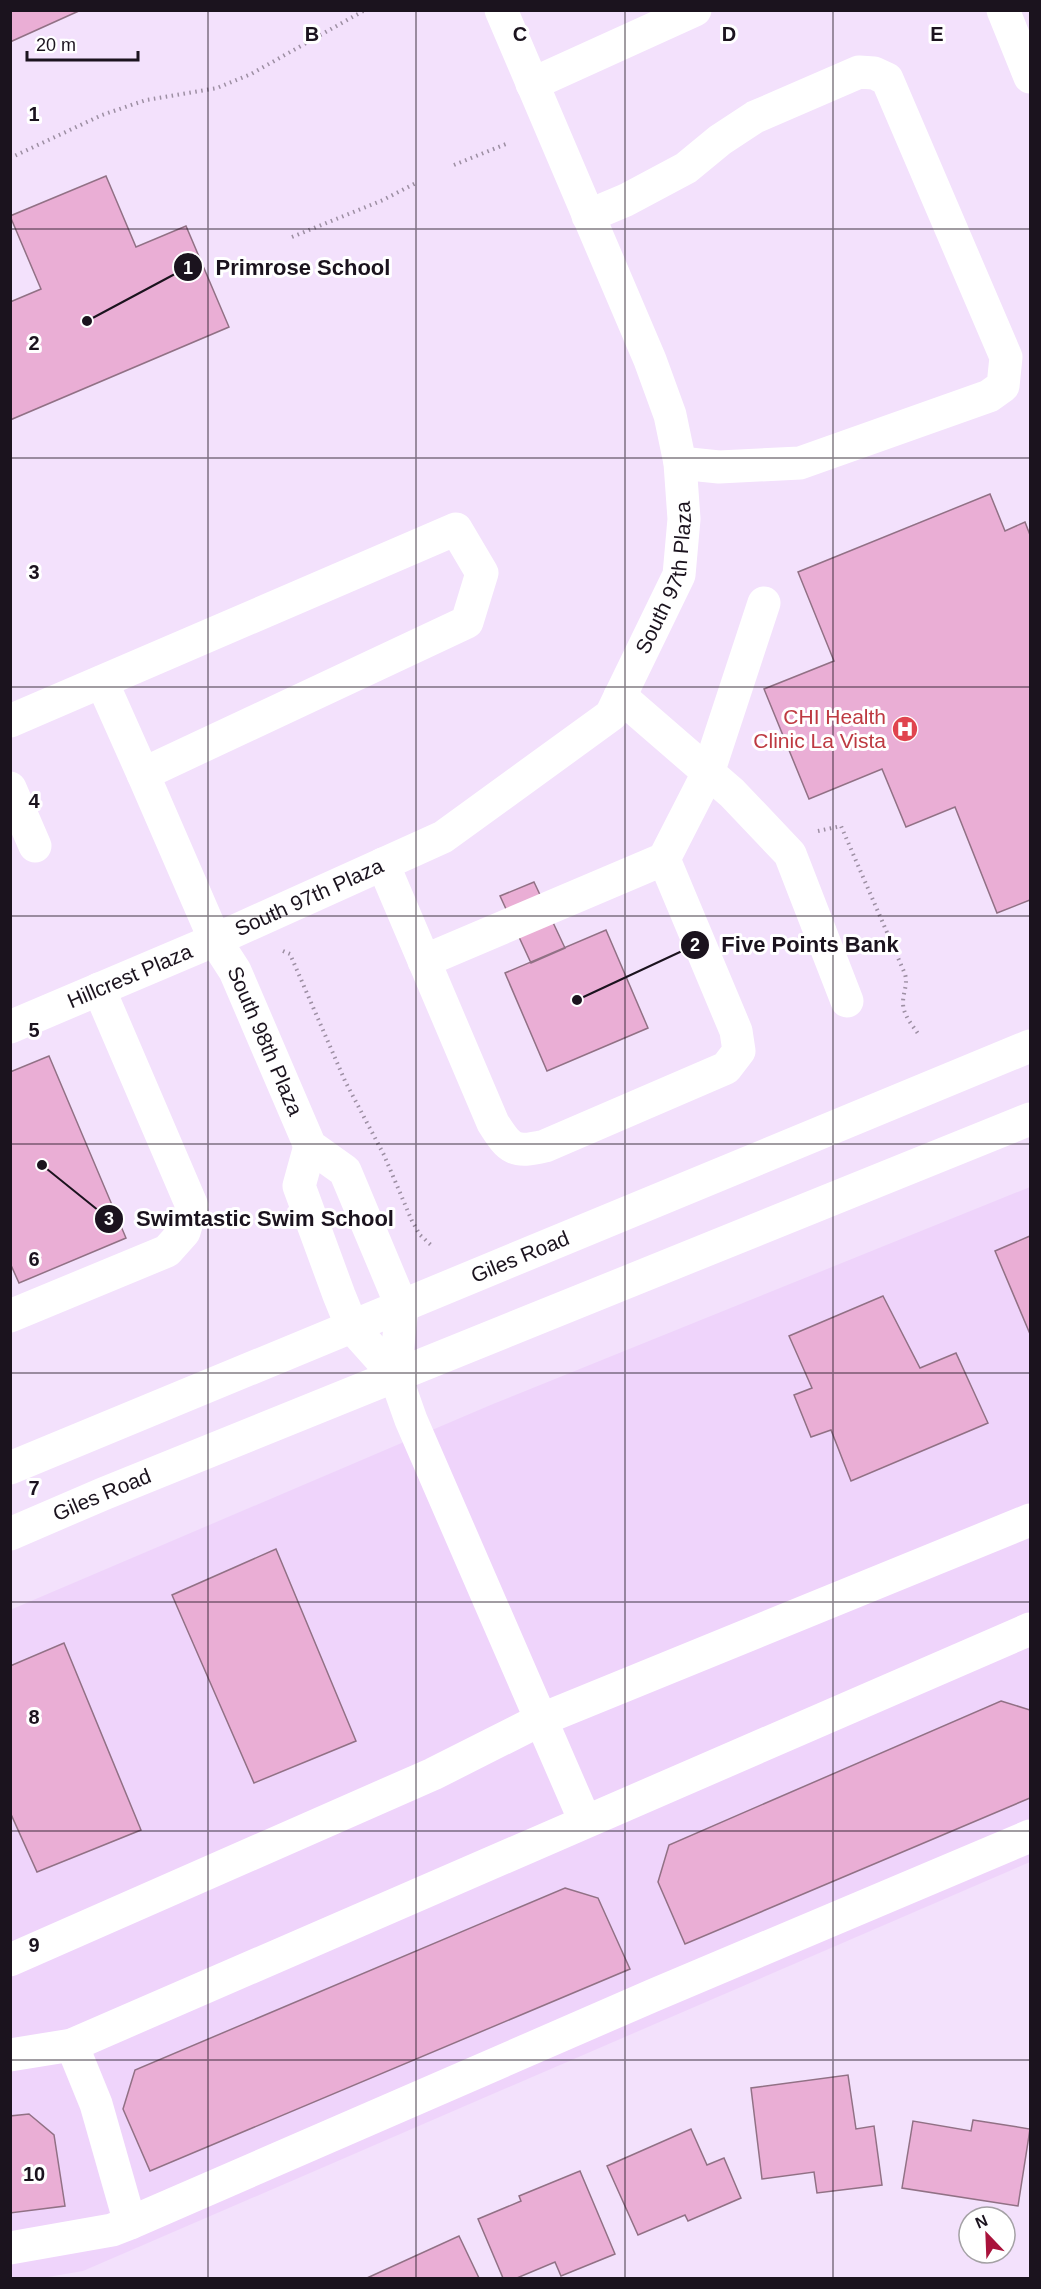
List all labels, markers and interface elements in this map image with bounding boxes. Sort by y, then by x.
text: B [305,23,319,45]
text: C [513,23,527,45]
text: D [722,23,736,45]
text: E [930,23,944,45]
scale bar [27,24,138,62]
text: 20 m [36,35,76,55]
text: 1 [28,103,40,125]
callout: Primrose School [173,247,402,287]
text: Primrose School [216,255,390,280]
text: 1 [183,258,193,278]
text: 2 [28,332,40,354]
street label: South 97th Plaza [631,500,695,657]
text: 3 [28,561,40,583]
place label: CHI Health Clinic La Vista [753,705,886,752]
hospital icon: CHI Health Clinic La Vista [890,714,920,744]
text: 4 [28,790,40,812]
street label: South 97th Plaza [231,853,387,940]
callout: Five Points Bank [680,925,911,965]
text: Five Points Bank [721,932,899,957]
text: 2 [690,935,700,955]
street label: Hillcrest Plaza [64,939,196,1012]
street label: South 98th Plaza [223,963,308,1119]
text: 5 [28,1019,40,1041]
callout: Swimtastic Swim School [94,1199,406,1239]
text: Swimtastic Swim School [136,1206,394,1231]
text: 3 [104,1209,114,1229]
street label: Giles Road [467,1226,572,1287]
text: 6 [28,1248,40,1270]
street label: Giles Road [49,1464,154,1525]
text: 7 [28,1477,40,1499]
text: 8 [28,1706,40,1728]
text: 9 [28,1934,40,1956]
text: 10 [23,2163,45,2185]
north arrow [957,2205,1017,2265]
text: N [973,2212,990,2232]

